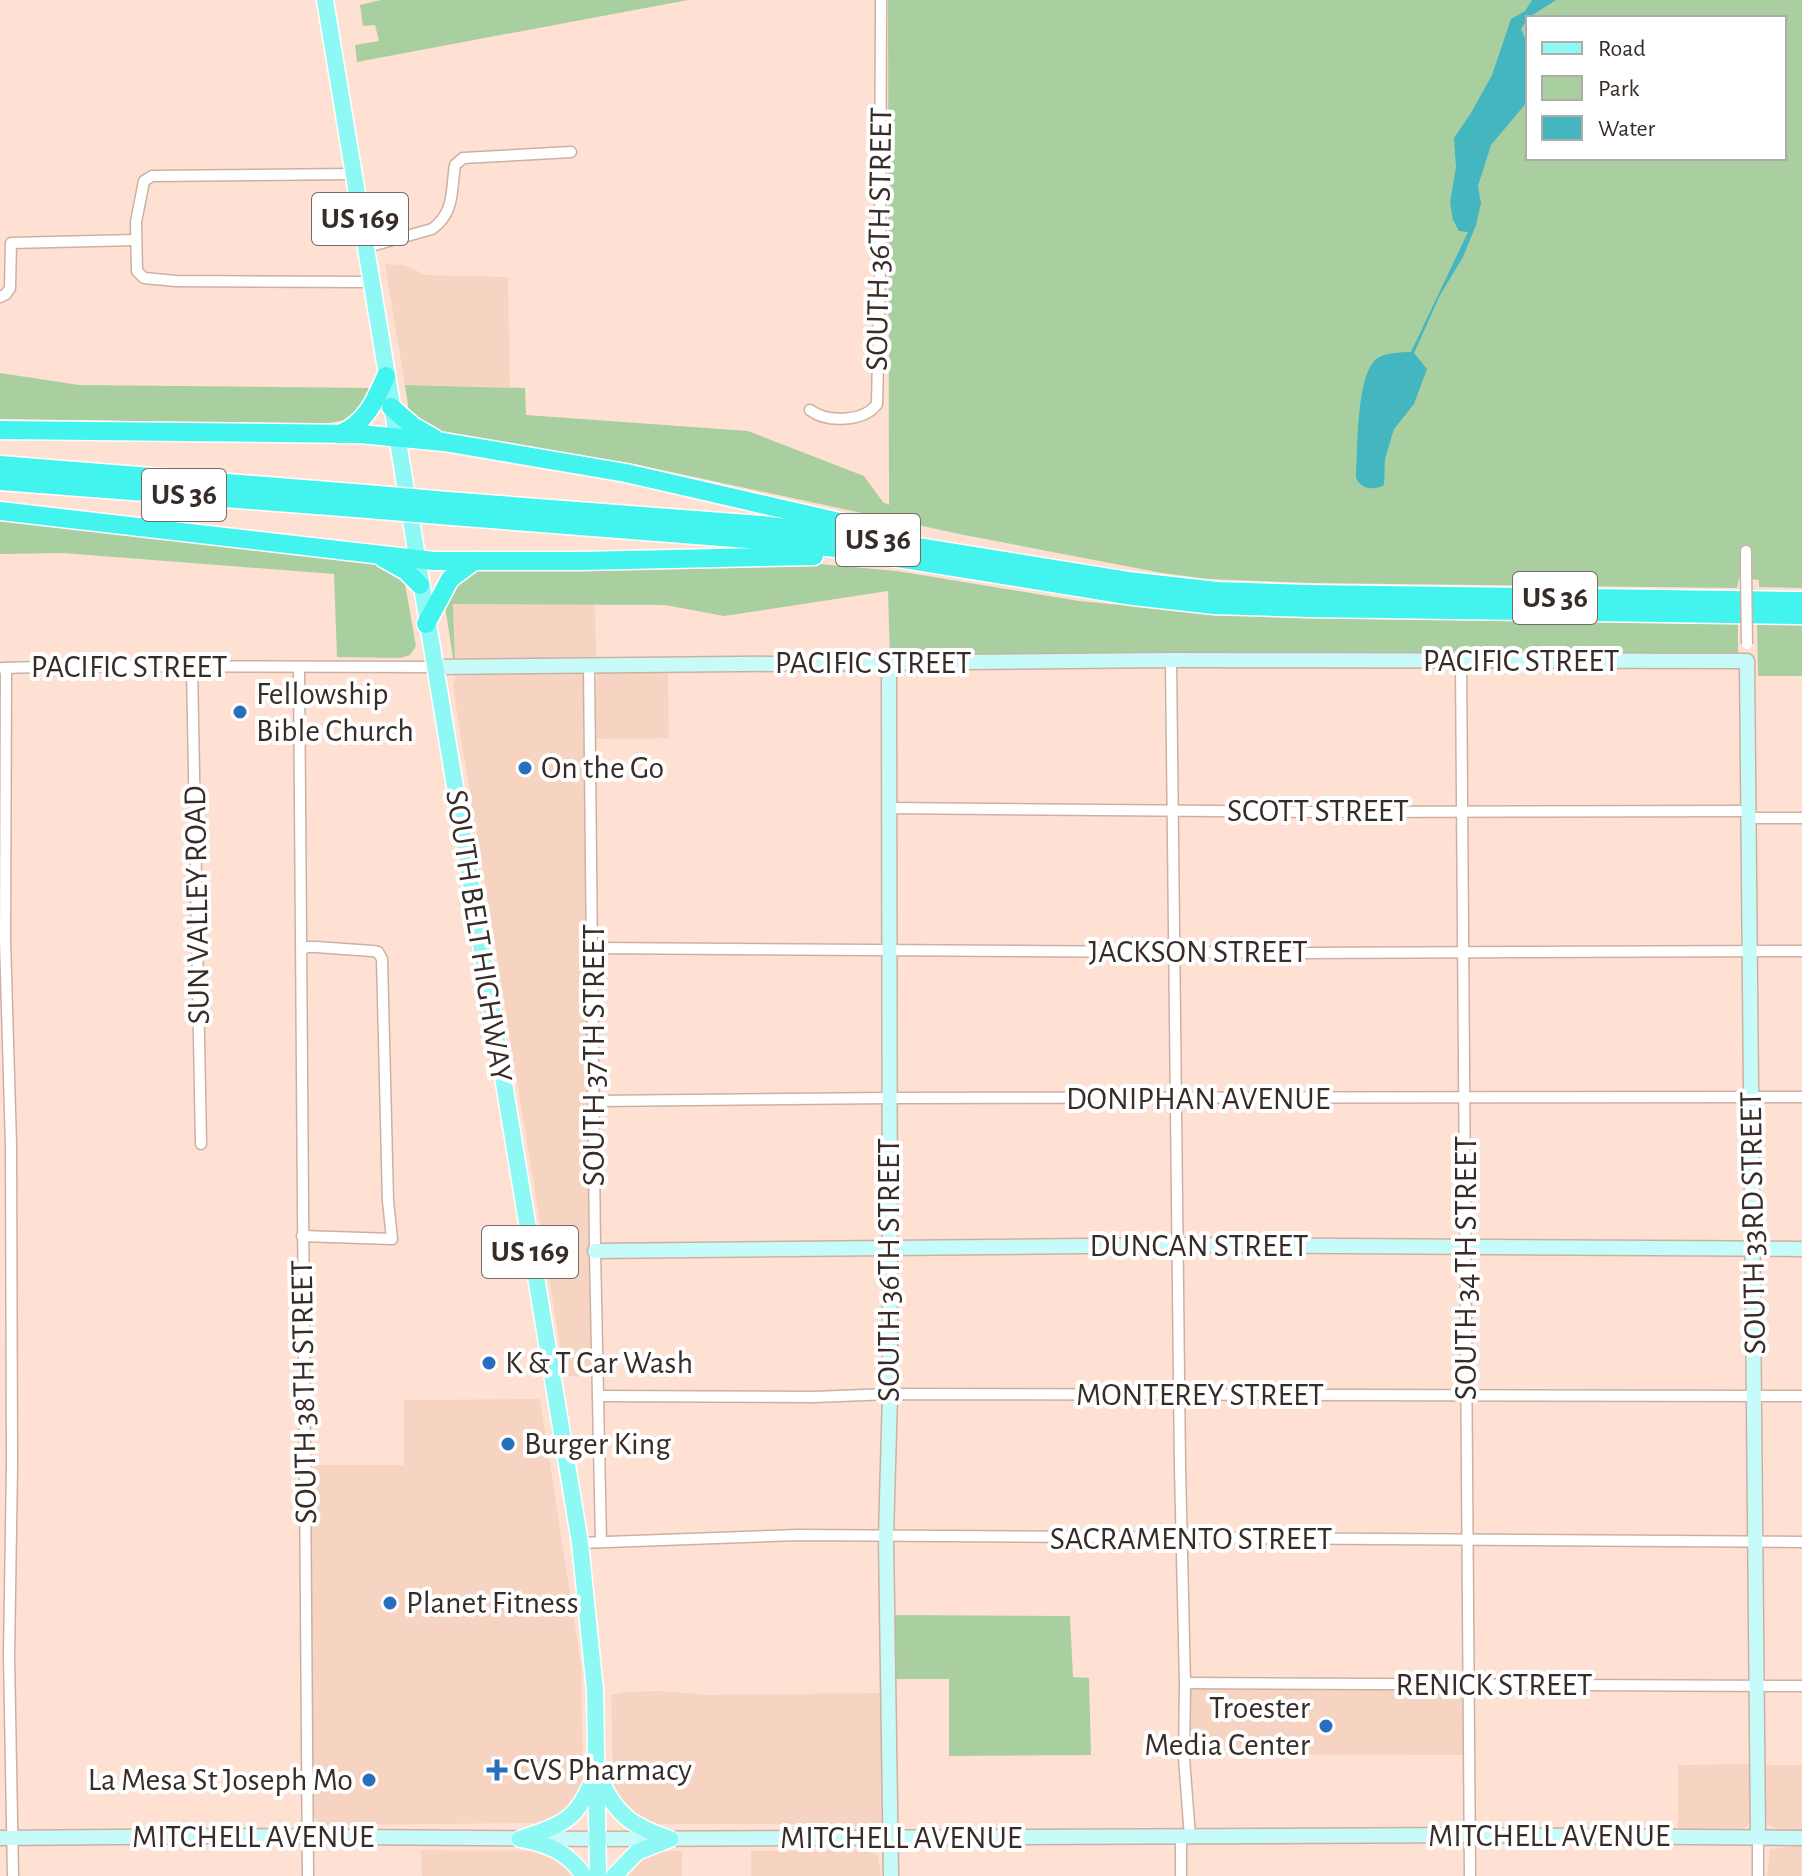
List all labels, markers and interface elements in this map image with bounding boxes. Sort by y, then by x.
legend [1526,16,1786,160]
text: Road [1598,37,1646,61]
text: Park [1598,77,1639,101]
street label: SOUTH 36TH STREET [861,106,897,371]
text: Water [1598,117,1656,141]
road number: US 169 [312,193,408,245]
road number: US 36 [142,469,226,521]
road number: US 36 [836,514,920,566]
road number: US 36 [1513,572,1597,624]
street label: PACIFIC STREET [1423,645,1620,677]
street label: PACIFIC STREET [775,647,972,679]
street label: PACIFIC STREET [31,651,228,683]
place label: Fellowship Bible Church [256,678,414,747]
marker: Fellowship Bible Church [231,703,249,721]
place label: On the Go [541,752,664,784]
marker: On the Go [516,759,534,777]
street label: SUN VALLEY ROAD [179,785,215,1025]
street label: SOUTH BELT HIGHWAY [440,787,518,1085]
street label: SCOTT STREET [1227,795,1409,827]
street label: SOUTH 37TH STREET [578,924,610,1186]
street label: JACKSON STREET [1088,936,1308,968]
street label: DONIPHAN AVENUE [1066,1083,1330,1115]
street label: SOUTH 33RD STREET [1735,1091,1771,1355]
street label: SOUTH 34TH STREET [1450,1136,1482,1400]
street label: SOUTH 36TH STREET [873,1138,905,1402]
road number: US 169 [482,1226,578,1278]
street label: DUNCAN STREET [1090,1230,1309,1262]
street label: SOUTH 38TH STREET [286,1259,322,1524]
place label: K & T Car Wash [505,1347,693,1379]
marker: K & T Car Wash [480,1354,498,1372]
street label: MONTEREY STREET [1076,1379,1324,1411]
place label: Burger King [524,1428,671,1460]
marker: Burger King [499,1435,517,1453]
street label: SACRAMENTO STREET [1050,1523,1333,1555]
place label: Planet Fitness [406,1587,579,1619]
marker: Planet Fitness [381,1594,399,1612]
street label: RENICK STREET [1395,1669,1593,1701]
place label: Troester Media Center [1144,1692,1311,1761]
marker: Troester Media Center [1317,1717,1335,1735]
place label: CVS Pharmacy [513,1754,692,1786]
marker: CVS Pharmacy [488,1761,506,1779]
place label: La Mesa St Joseph Mo [88,1764,353,1796]
marker: La Mesa St Joseph Mo [360,1771,378,1789]
street label: MITCHELL AVENUE [1428,1820,1670,1852]
street label: MITCHELL AVENUE [132,1821,374,1853]
street label: MITCHELL AVENUE [780,1822,1022,1854]

